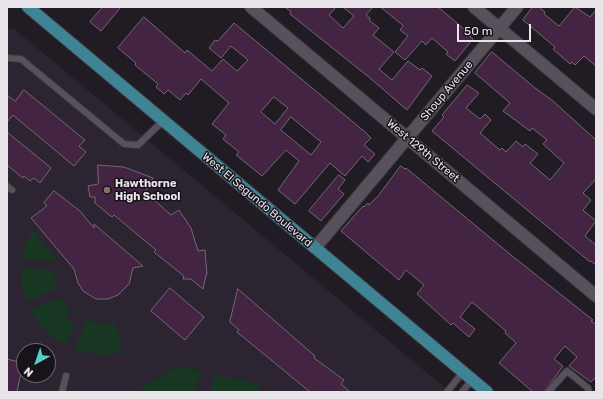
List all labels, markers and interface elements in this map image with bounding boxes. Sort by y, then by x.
scale bar [459,16,533,42]
text: 50 m [464,24,492,38]
street label: Shoup Avenue [418,58,476,124]
street label: West 129th Street [384,117,462,185]
street label: West El Segundo Boulevard [199,150,315,250]
place label: Hawthorne High School [115,177,180,203]
marker: Hawthorne High School [102,185,112,195]
north arrow [16,343,56,383]
text: N [21,364,36,379]

